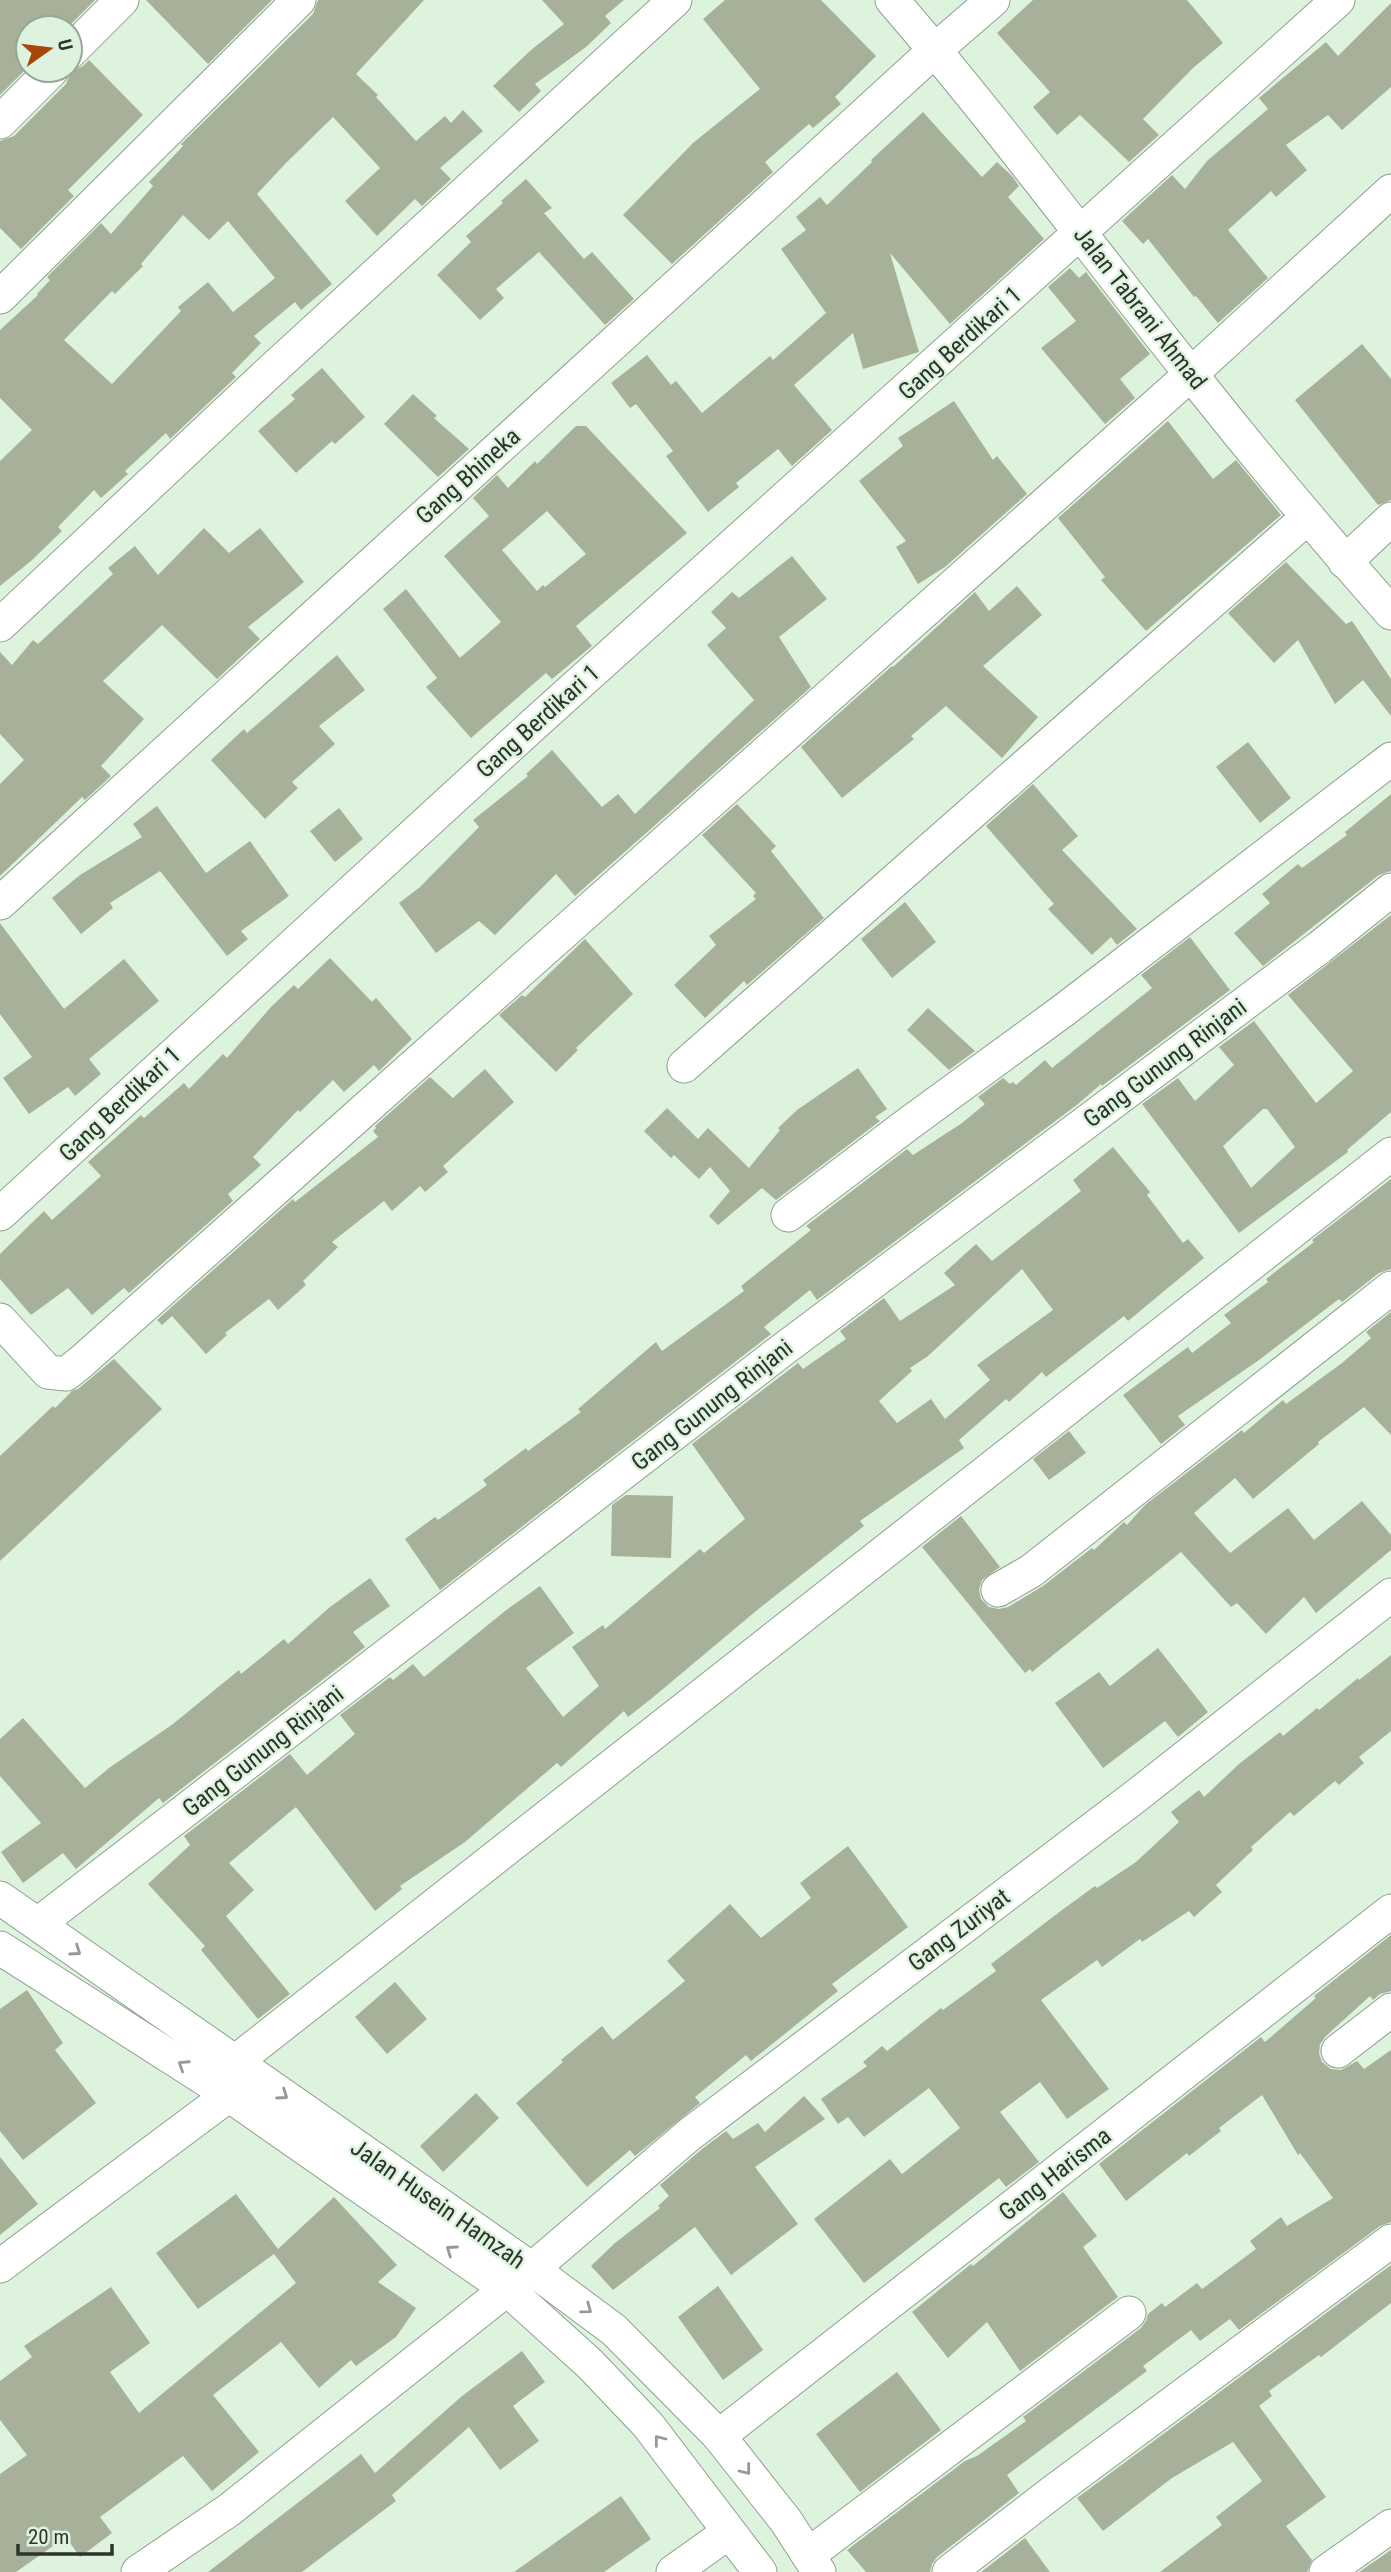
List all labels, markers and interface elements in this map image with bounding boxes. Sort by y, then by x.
north arrow [14,14,84,84]
text: U [53,37,77,53]
street label: Jalan Tabrani Ahmad [1068,221,1212,395]
street label: Gang Berdikari 1 [893,280,1027,406]
street label: Gang Bhineka [410,422,526,530]
street label: Gang Berdikari 1 [471,658,605,784]
street label: Gang Gunung Rinjani [1078,993,1252,1133]
street label: Gang Berdikari 1 [53,1041,187,1167]
street label: Gang Gunung Rinjani [626,1333,798,1477]
street label: Gang Gunung Rinjani [177,1679,349,1823]
street label: Gang Zuriyat [903,1883,1015,1977]
one-way arrow [68,1943,81,1955]
one-way arrow [178,2061,191,2073]
one-way arrow [275,2087,288,2099]
street label: Gang Harisma [993,2122,1117,2226]
street label: Jalan Husein Hamzah [345,2133,531,2275]
one-way arrow [446,2246,459,2258]
one-way arrow [579,2301,591,2313]
one-way arrow [655,2435,668,2447]
one-way arrow [738,2463,751,2475]
scale bar [18,2512,112,2556]
text: 20 m [28,2525,69,2549]

